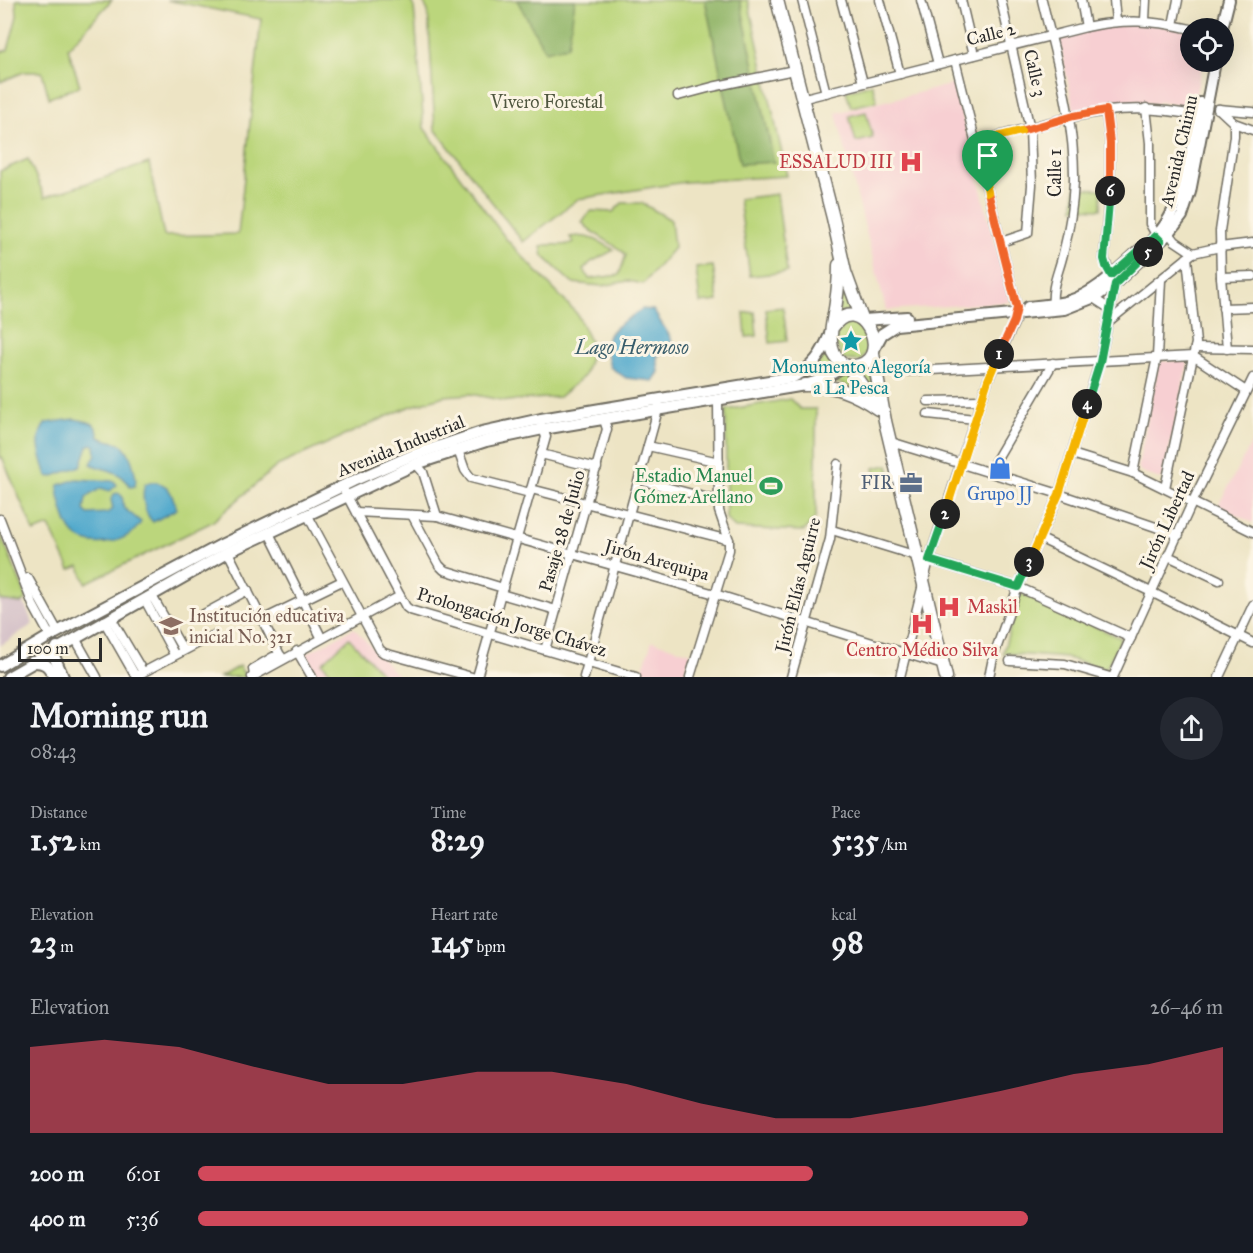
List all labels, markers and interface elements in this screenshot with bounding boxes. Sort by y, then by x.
street label: Calle 2 [964,17,1018,51]
map controls [1180,18,1234,72]
button: locate [1180,18,1234,72]
street label: Calle 3 [1019,47,1051,99]
park label: Vivero Forestal [490,91,604,113]
street label: Avenida Chimu [1155,92,1203,210]
pin [962,130,1013,192]
icon: arrive [971,139,1004,172]
hospital icon: ESSALUD III [898,149,924,175]
street label: Calle 1 [1044,149,1066,197]
place label: ESSALUD III [779,151,893,173]
pin: 6 [1095,176,1125,206]
text: 6 [1106,181,1114,200]
pin: 5 [1133,237,1163,267]
text: 5 [1144,242,1152,261]
place icon: Monumento Alegoría a La Pesca [838,328,864,354]
water label: Lago Hermoso [574,335,689,359]
pin: 1 [984,339,1014,369]
text: 1 [996,344,1002,363]
place label: Monumento Alegoría a La Pesca [771,356,931,399]
pin: 4 [1072,389,1102,419]
text: 4 [1083,394,1091,413]
street label: Avenida Industrial [333,410,468,482]
shop icon: Grupo JJ [987,455,1013,481]
place label: Estadio Manuel Gómez Arellano [633,465,753,508]
street label: Jirón Libertad [1134,467,1200,575]
street label: Pasaje 28 de Julio [534,468,591,595]
office icon: FIR [898,470,924,496]
place label: FIR [861,472,894,494]
sports icon: Estadio Manuel Gómez Arellano [758,473,784,499]
place label: Grupo JJ [967,483,1034,506]
pin: 2 [930,499,960,529]
text: 2 [941,504,949,523]
street label: Jirón Elías Aguirre [770,515,826,657]
street label: Jirón Arequipa [600,534,712,586]
pin: 3 [1014,547,1044,577]
text: 3 [1026,552,1032,571]
street label: Prolongación Jorge Chávez [414,583,610,662]
hospital icon: Maskil [936,594,962,620]
place label: Maskil [967,596,1018,618]
place label: Institución educativa inicial No. 321 [189,605,345,648]
hospital icon: Centro Médico Silva [909,611,935,637]
school or university icon: Institución educativa inicial No. 321 [158,613,184,639]
scale bar [18,635,102,662]
text: 100 m [27,639,69,658]
place label: Centro Médico Silva [846,639,998,661]
text: Morning run [30,696,208,736]
button: share [1160,697,1223,760]
text: 08:43 [30,739,76,763]
text: Distance [30,803,87,822]
text: Time [431,803,466,822]
text: Pace [831,803,860,822]
text: 1.52 [30,822,76,858]
text: 8:29 [431,822,485,858]
text: 5:35 [831,822,879,858]
text: km [76,835,101,854]
text: /km [879,835,907,854]
text: Elevation [30,905,94,924]
text: Heart rate [431,905,498,924]
text: kcal [831,905,856,924]
text: 23 [30,924,57,960]
text: 145 [431,924,473,960]
text: 98 [831,924,863,960]
text: m [57,937,74,956]
text: bpm [473,937,506,956]
text: Elevation [30,995,109,1019]
text: 26–46 m [1150,995,1223,1019]
text: 200 m [30,1162,84,1186]
text: 6:01 [126,1162,161,1186]
text: 400 m [30,1207,86,1231]
text: 5:36 [126,1207,159,1231]

